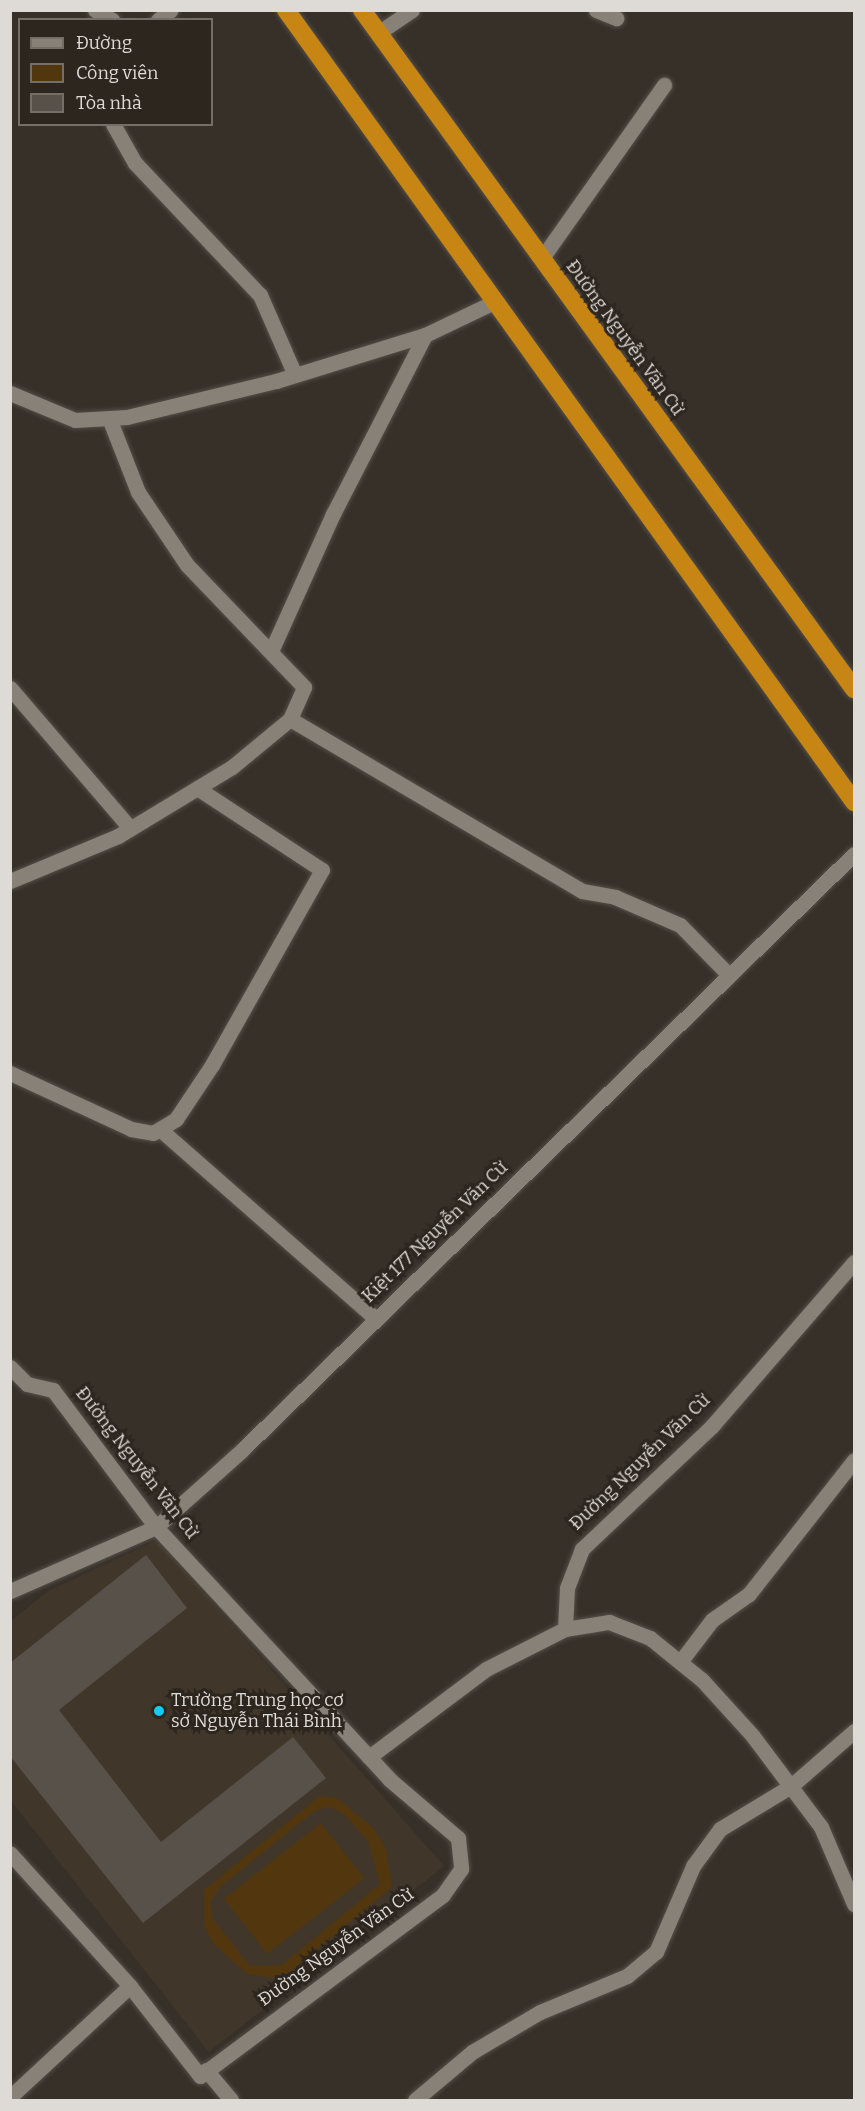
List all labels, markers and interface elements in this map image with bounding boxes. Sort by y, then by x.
legend [18,18,213,126]
text: Đường [76,32,132,54]
text: Công viên [76,62,159,84]
text: Tòa nhà [76,92,142,114]
street label: Đường Nguyễn Văn Cừ [561,256,689,420]
street label: Kiệt 177 Nguyễn Văn Cừ [358,1157,512,1307]
street label: Đường Nguyễn Văn Cừ [71,1383,203,1543]
street label: Đường Nguyễn Văn Cừ [565,1389,715,1535]
place label: Trường Trung học cơ sở Nguyễn Thái Bình [171,1690,344,1732]
marker: Trường Trung học cơ sở Nguyễn Thái Bình [152,1704,166,1718]
street label: Đường Nguyễn Văn Cừ [254,1883,418,2011]

